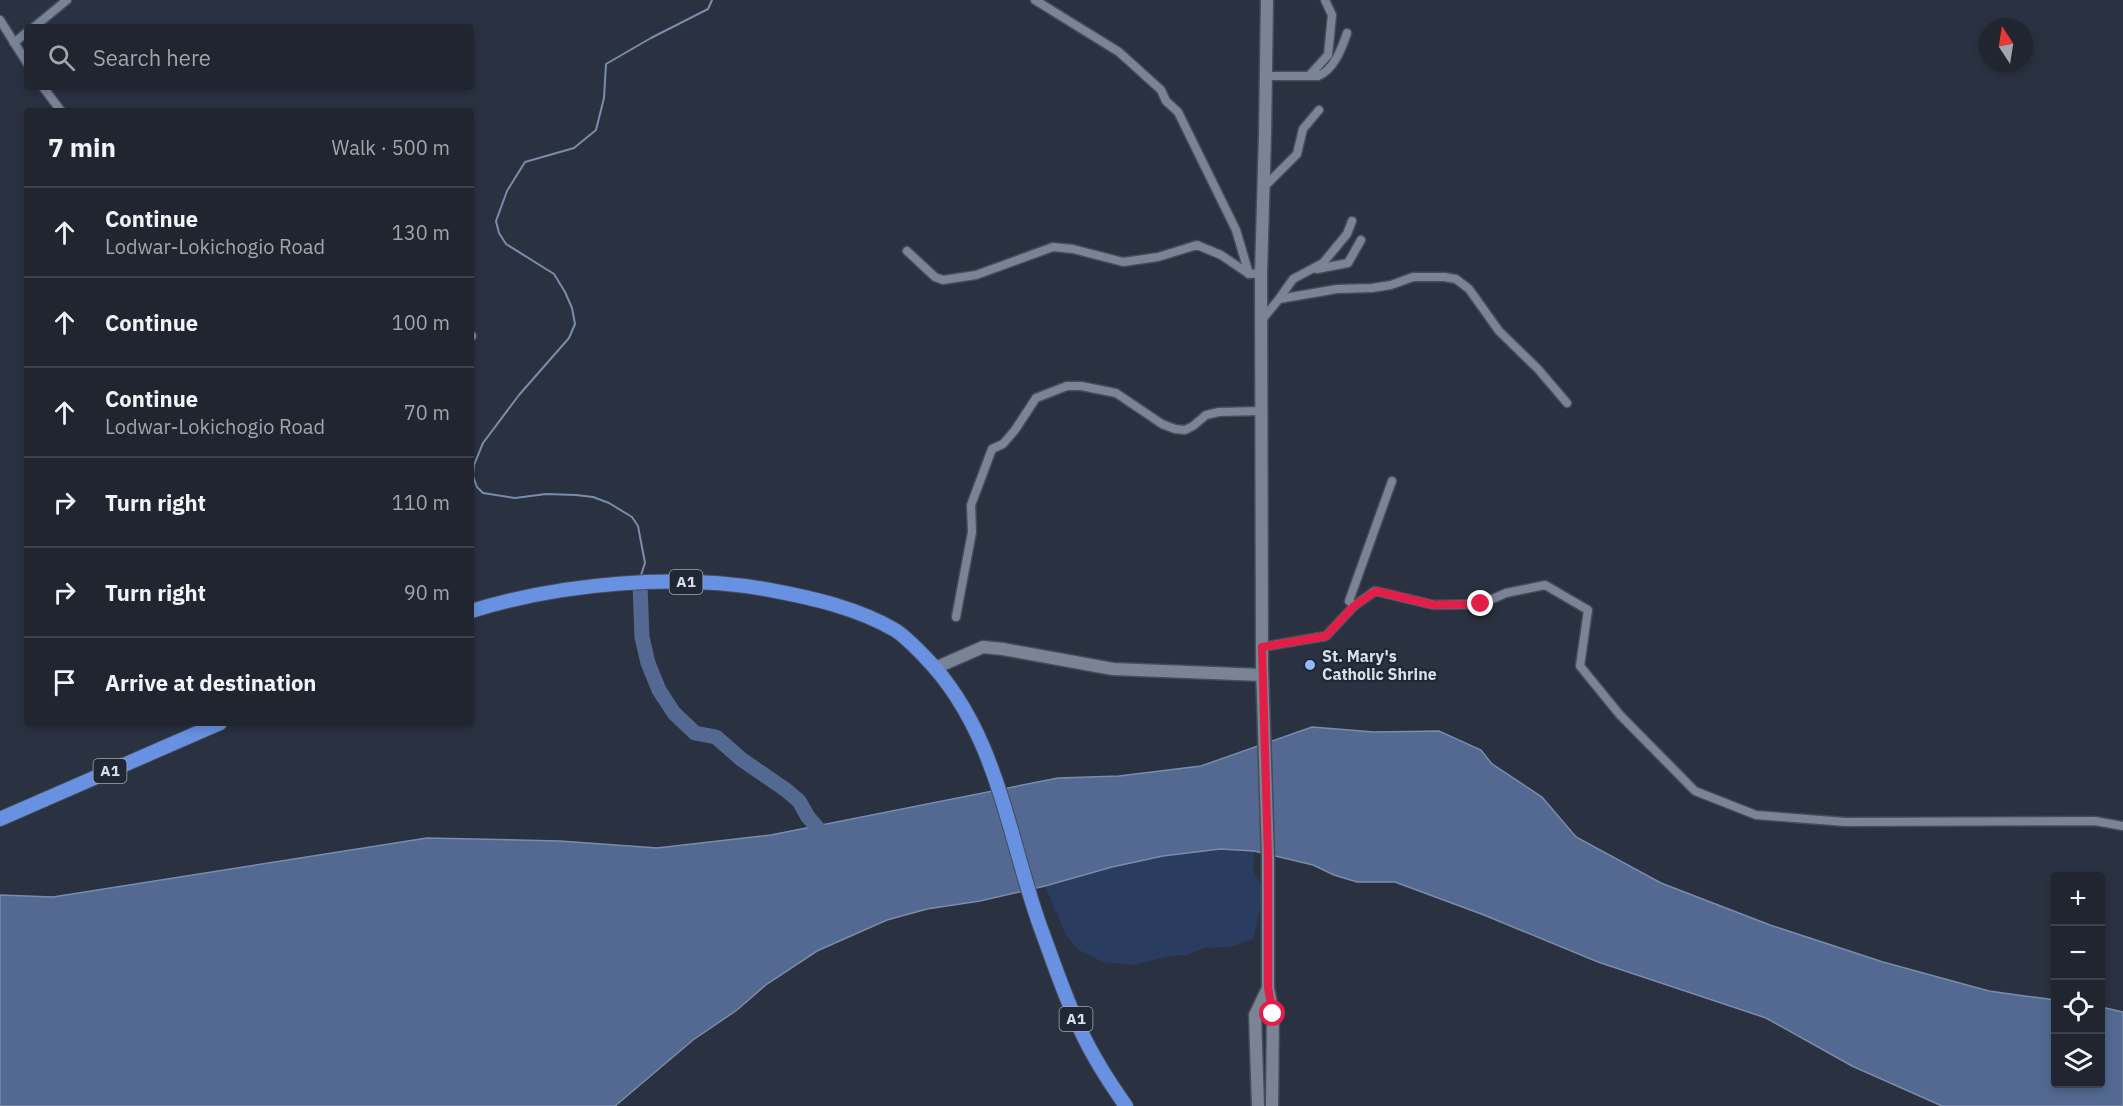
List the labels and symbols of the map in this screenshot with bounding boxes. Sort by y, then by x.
north arrow [1979,18,2033,72]
road number: A1 [670,570,702,594]
route end [1467,590,1493,616]
place label: St. Mary's Catholic Shrine [1322,646,1437,684]
marker: St. Mary's Catholic Shrine [1303,658,1317,672]
road number: A1 [94,759,126,783]
route start [1259,1000,1285,1026]
road number: A1 [1060,1007,1092,1031]

